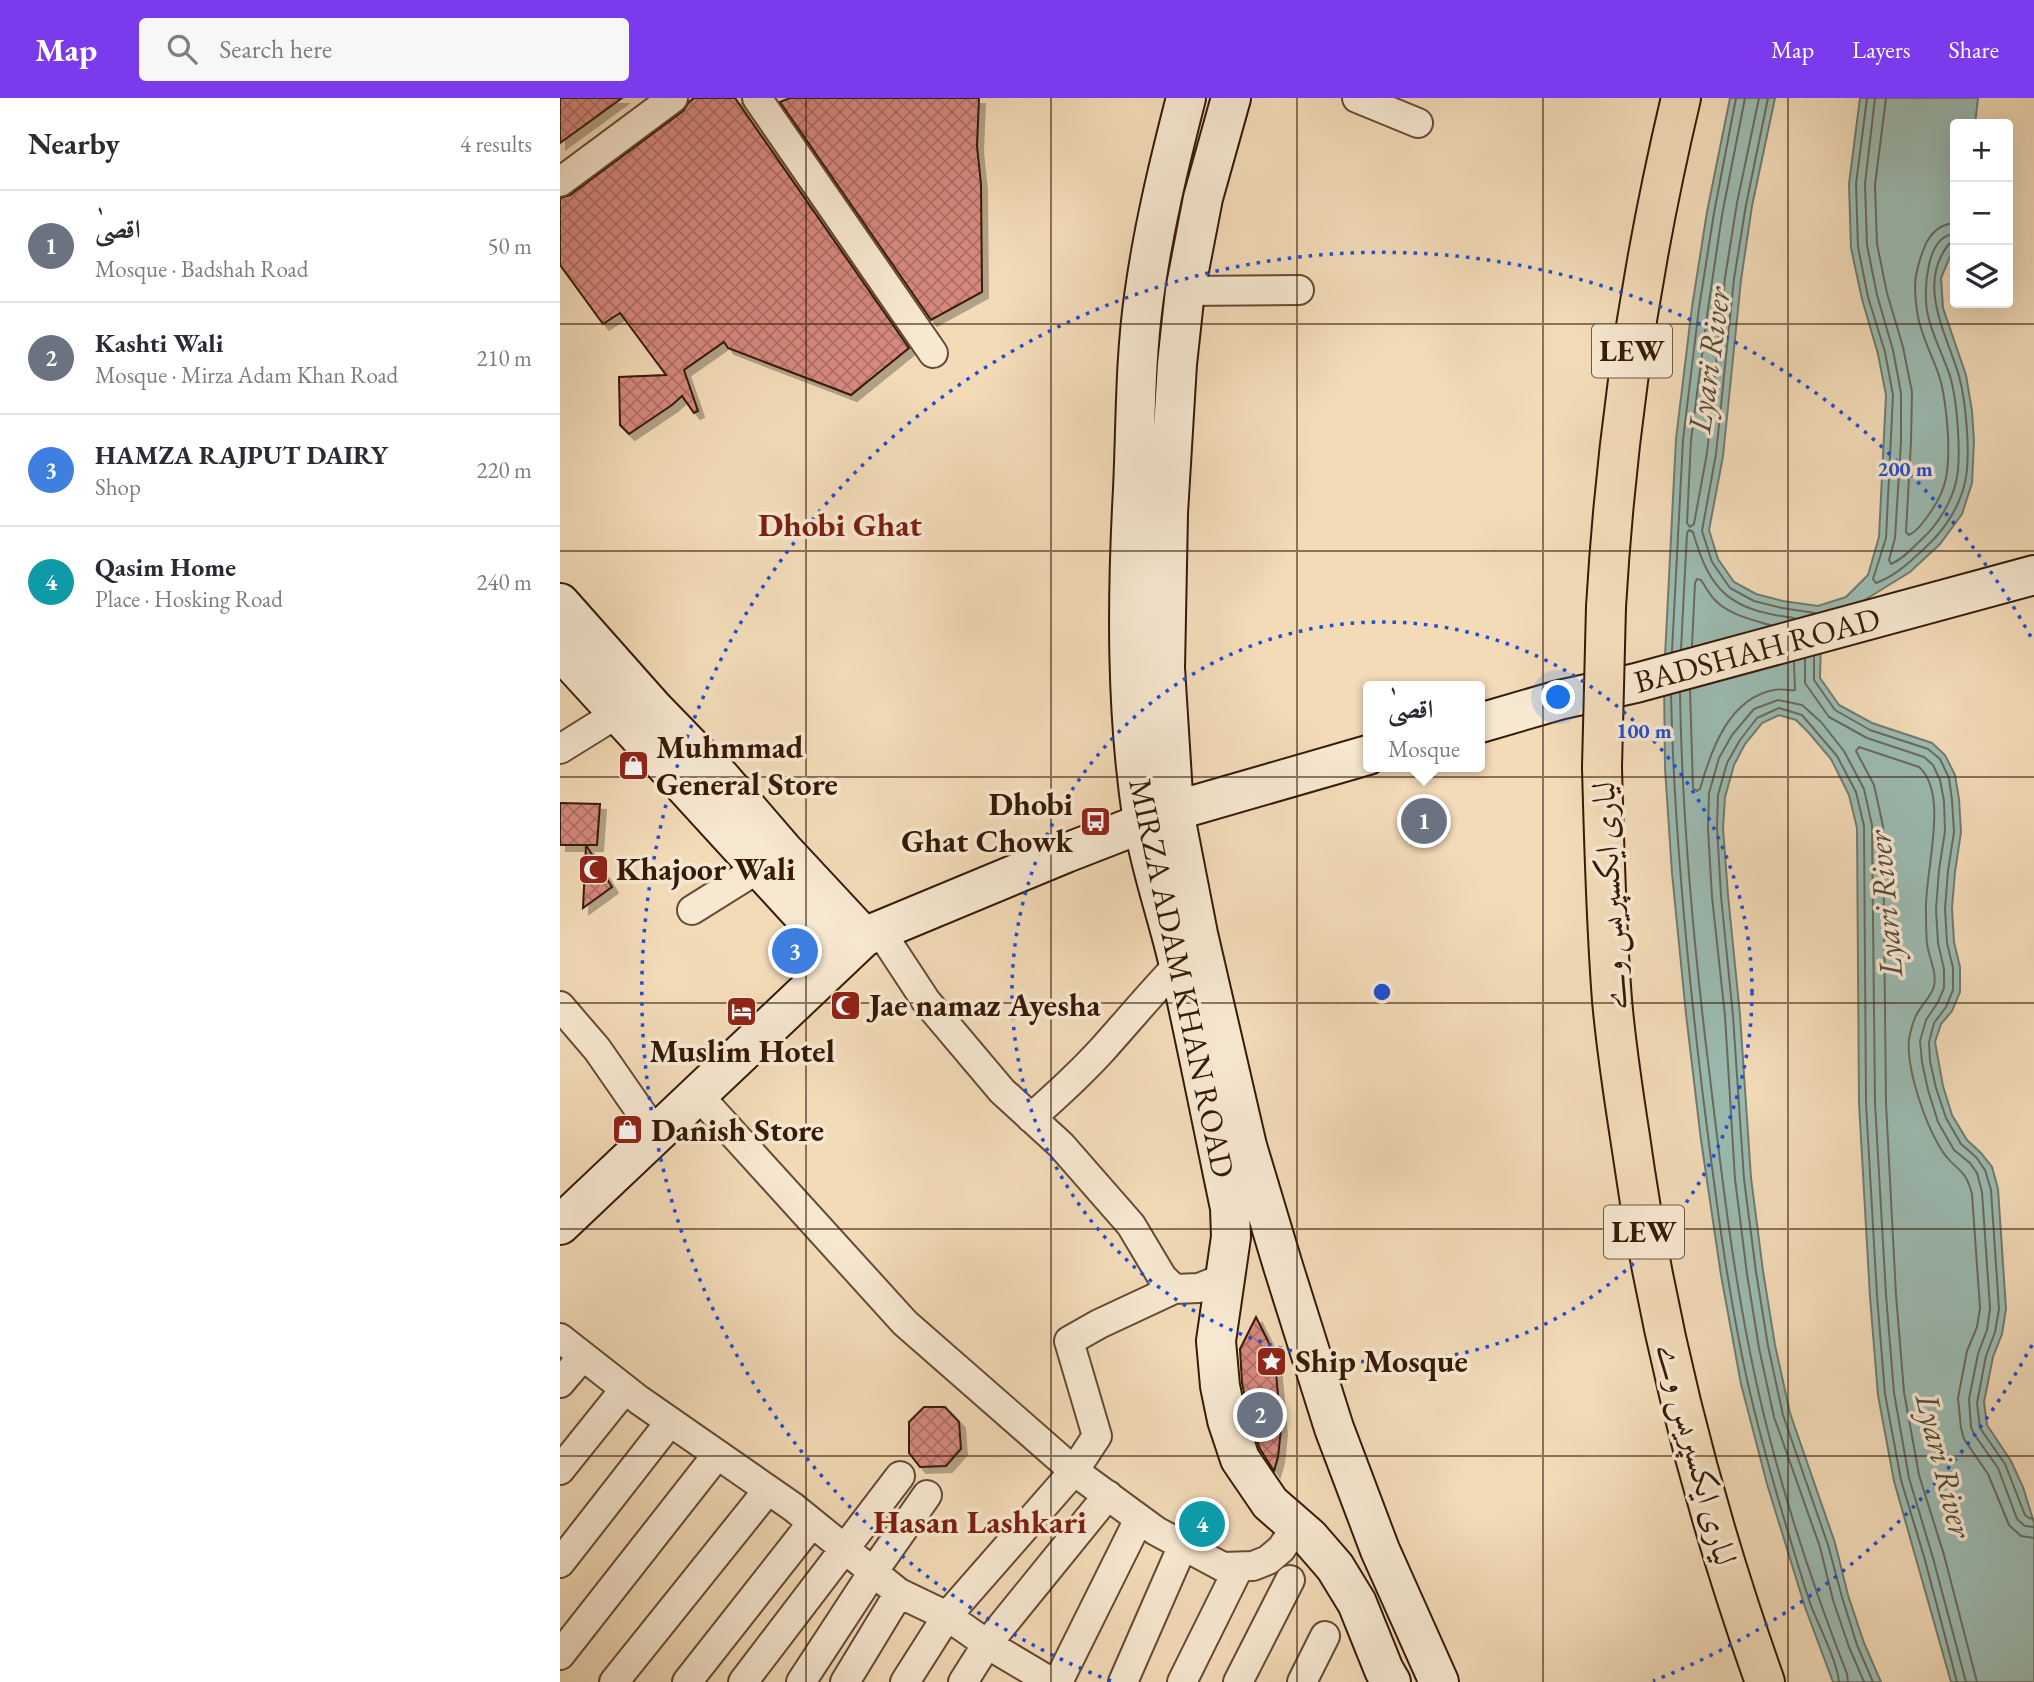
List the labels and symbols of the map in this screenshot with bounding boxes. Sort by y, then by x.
water label: Lyari River [1677,283,1740,437]
road number: LEW [1592,325,1672,378]
text: 200 m [1877,455,1933,482]
district label: Dhobi Ghat [758,503,923,546]
street label: BADSHAH ROAD [1629,597,1885,703]
your location [1541,680,1575,714]
text: 100 m [1616,717,1672,744]
place label: Muhmmad General Store [656,726,838,805]
shop icon: Muhmmad General Store [616,748,650,782]
street label: MIRZA ADAM KHAN ROAD [1119,774,1245,1182]
street label: لیاری ایکسپریس وے [1582,781,1637,1011]
place label: Dhobi Ghat Chowk [901,783,1074,862]
pin: 1 [1401,795,1447,847]
bus stop icon: Dhobi Ghat Chowk [1079,805,1113,839]
water label: Lyari River [1857,828,1912,980]
place label: Khajoor Wali [616,848,796,890]
mosque icon: Khajoor Wali [576,852,610,886]
pin: 3 [772,925,818,977]
centre of rings [1370,980,1394,1004]
place label: Jae namaz Ayesha [866,984,1102,1026]
mosque icon: Jae namaz Ayesha [829,988,863,1022]
hotel icon: Muslim Hotel [725,995,759,1029]
place label: Muslim Hotel [649,1030,835,1072]
place label: Danish Store [651,1109,824,1151]
shop icon: Danish Store [611,1113,645,1147]
road number: LEW [1604,1206,1684,1258]
street label: لیاری ایکسپریس وے [1646,1338,1747,1570]
place label: Ship Mosque [1295,1340,1468,1382]
place icon: Ship Mosque [1255,1344,1289,1378]
water label: Lyari River [1906,1388,1983,1543]
pin: 2 [1237,1389,1283,1441]
pin: 4 [1179,1498,1225,1550]
district label: Hasan Lashkari [873,1500,1087,1543]

